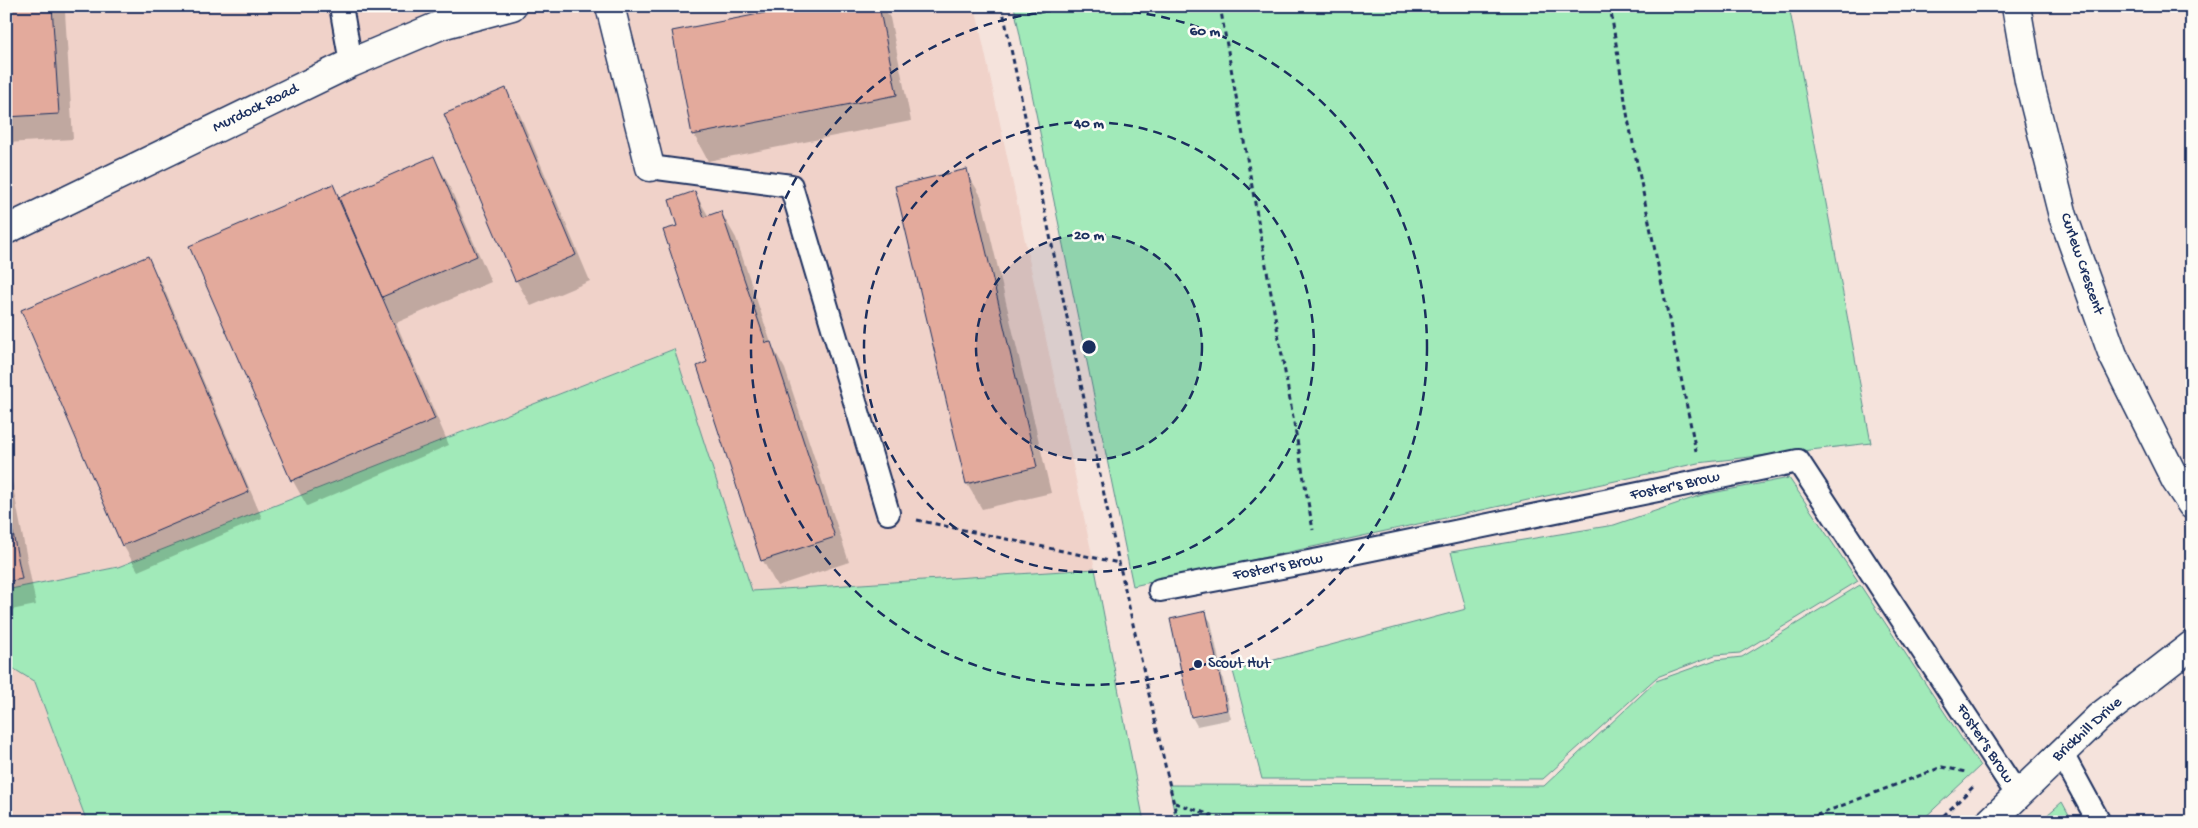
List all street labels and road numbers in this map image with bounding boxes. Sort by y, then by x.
street label: Murdock Road [210,79,304,138]
street label: Curlew Crescent [2055,211,2108,319]
street label: Foster's Brow [1627,468,1722,506]
street label: Foster's Brow [1230,550,1325,586]
street label: Brickhill Drive [2048,693,2127,767]
street label: Foster's Brow [1951,700,2017,788]

